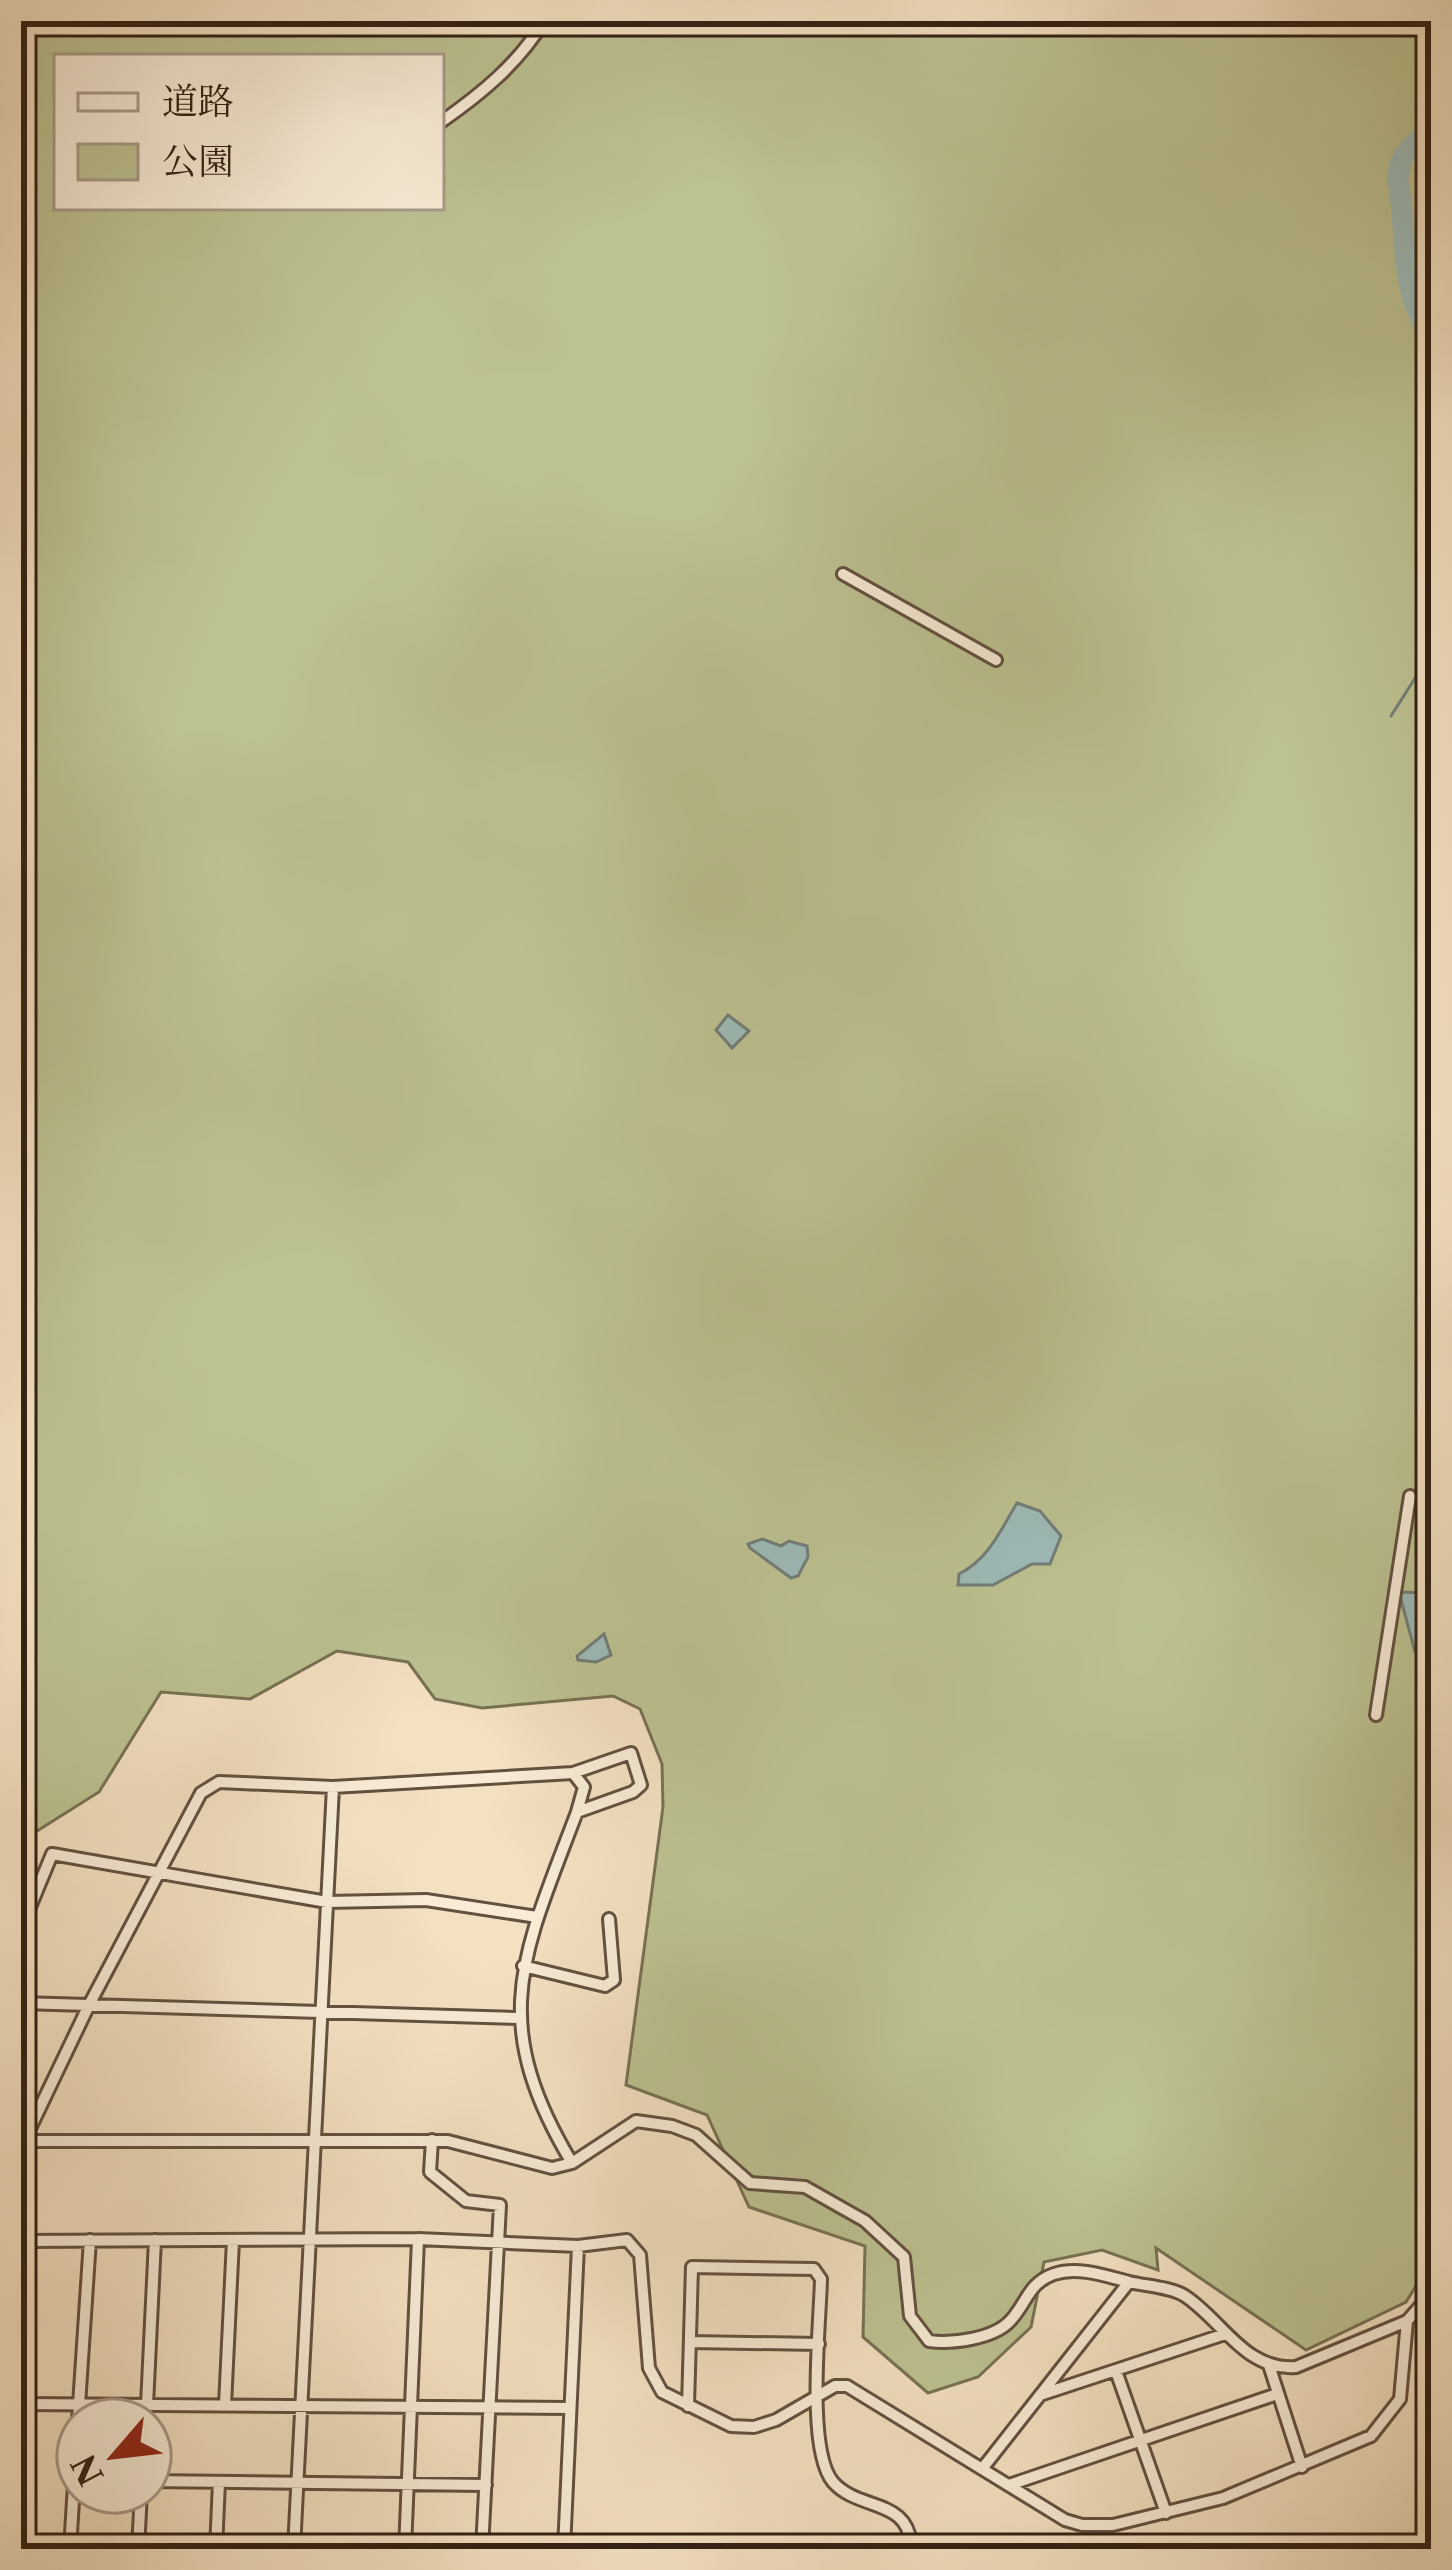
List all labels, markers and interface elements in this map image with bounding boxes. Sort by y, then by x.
legend [54,54,444,210]
text: 道路 [162,79,234,123]
text: 公園 [162,139,234,183]
north arrow [54,2396,174,2516]
text: N [63,2448,113,2492]

